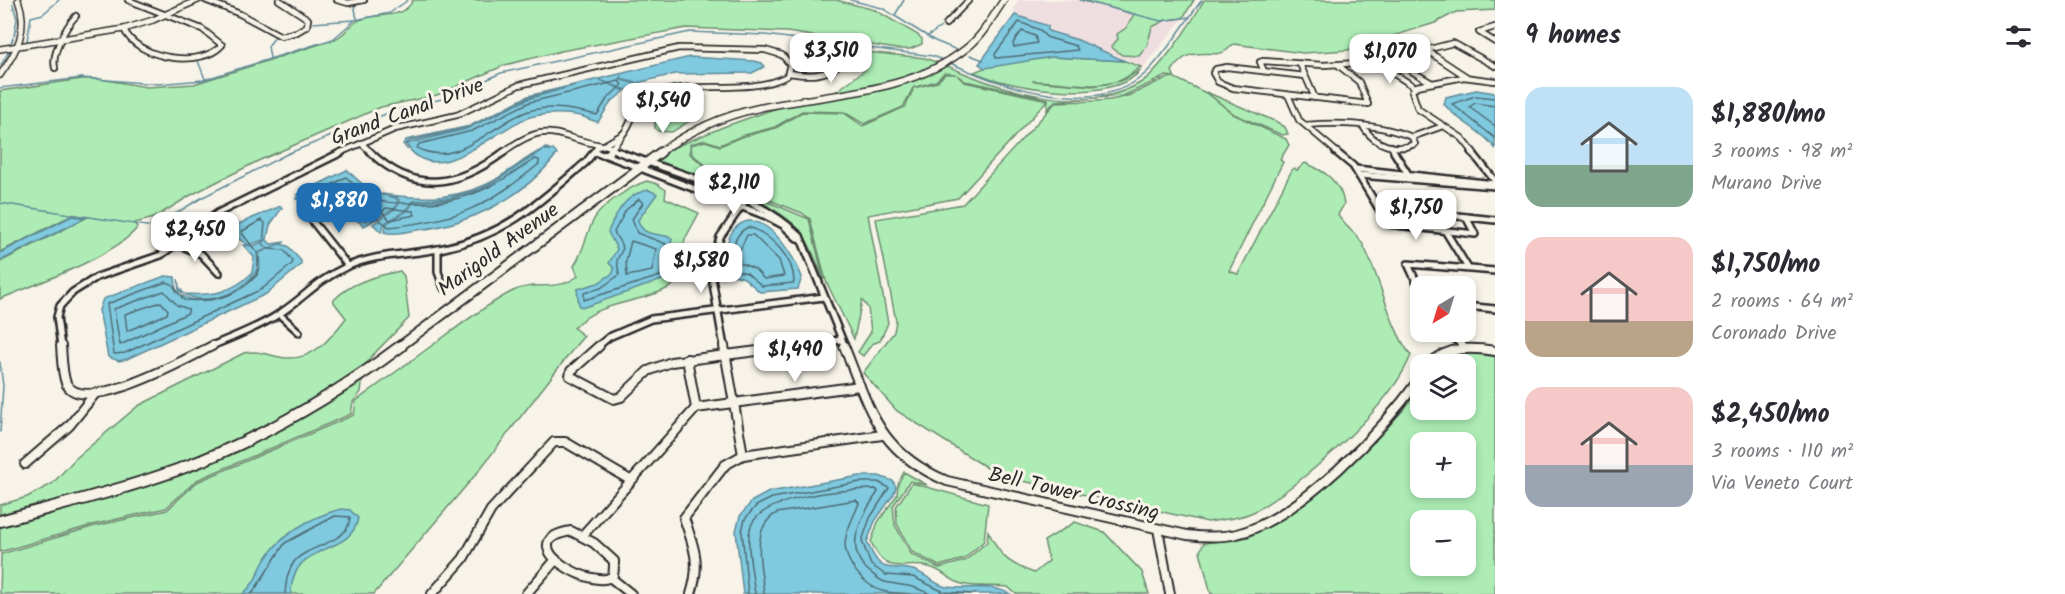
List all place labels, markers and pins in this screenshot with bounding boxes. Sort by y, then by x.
pin: $3,510 [782,33,880,84]
pin: $1,070 [1341,34,1439,85]
pin: $1,540 [614,83,712,134]
pin: $2,110 [685,165,783,216]
pin: $1,880 [290,183,388,234]
pin: $1,750 [1367,190,1465,241]
pin: $2,450 [146,212,244,263]
pin: $1,580 [652,243,750,294]
pin: $1,490 [746,332,844,383]

